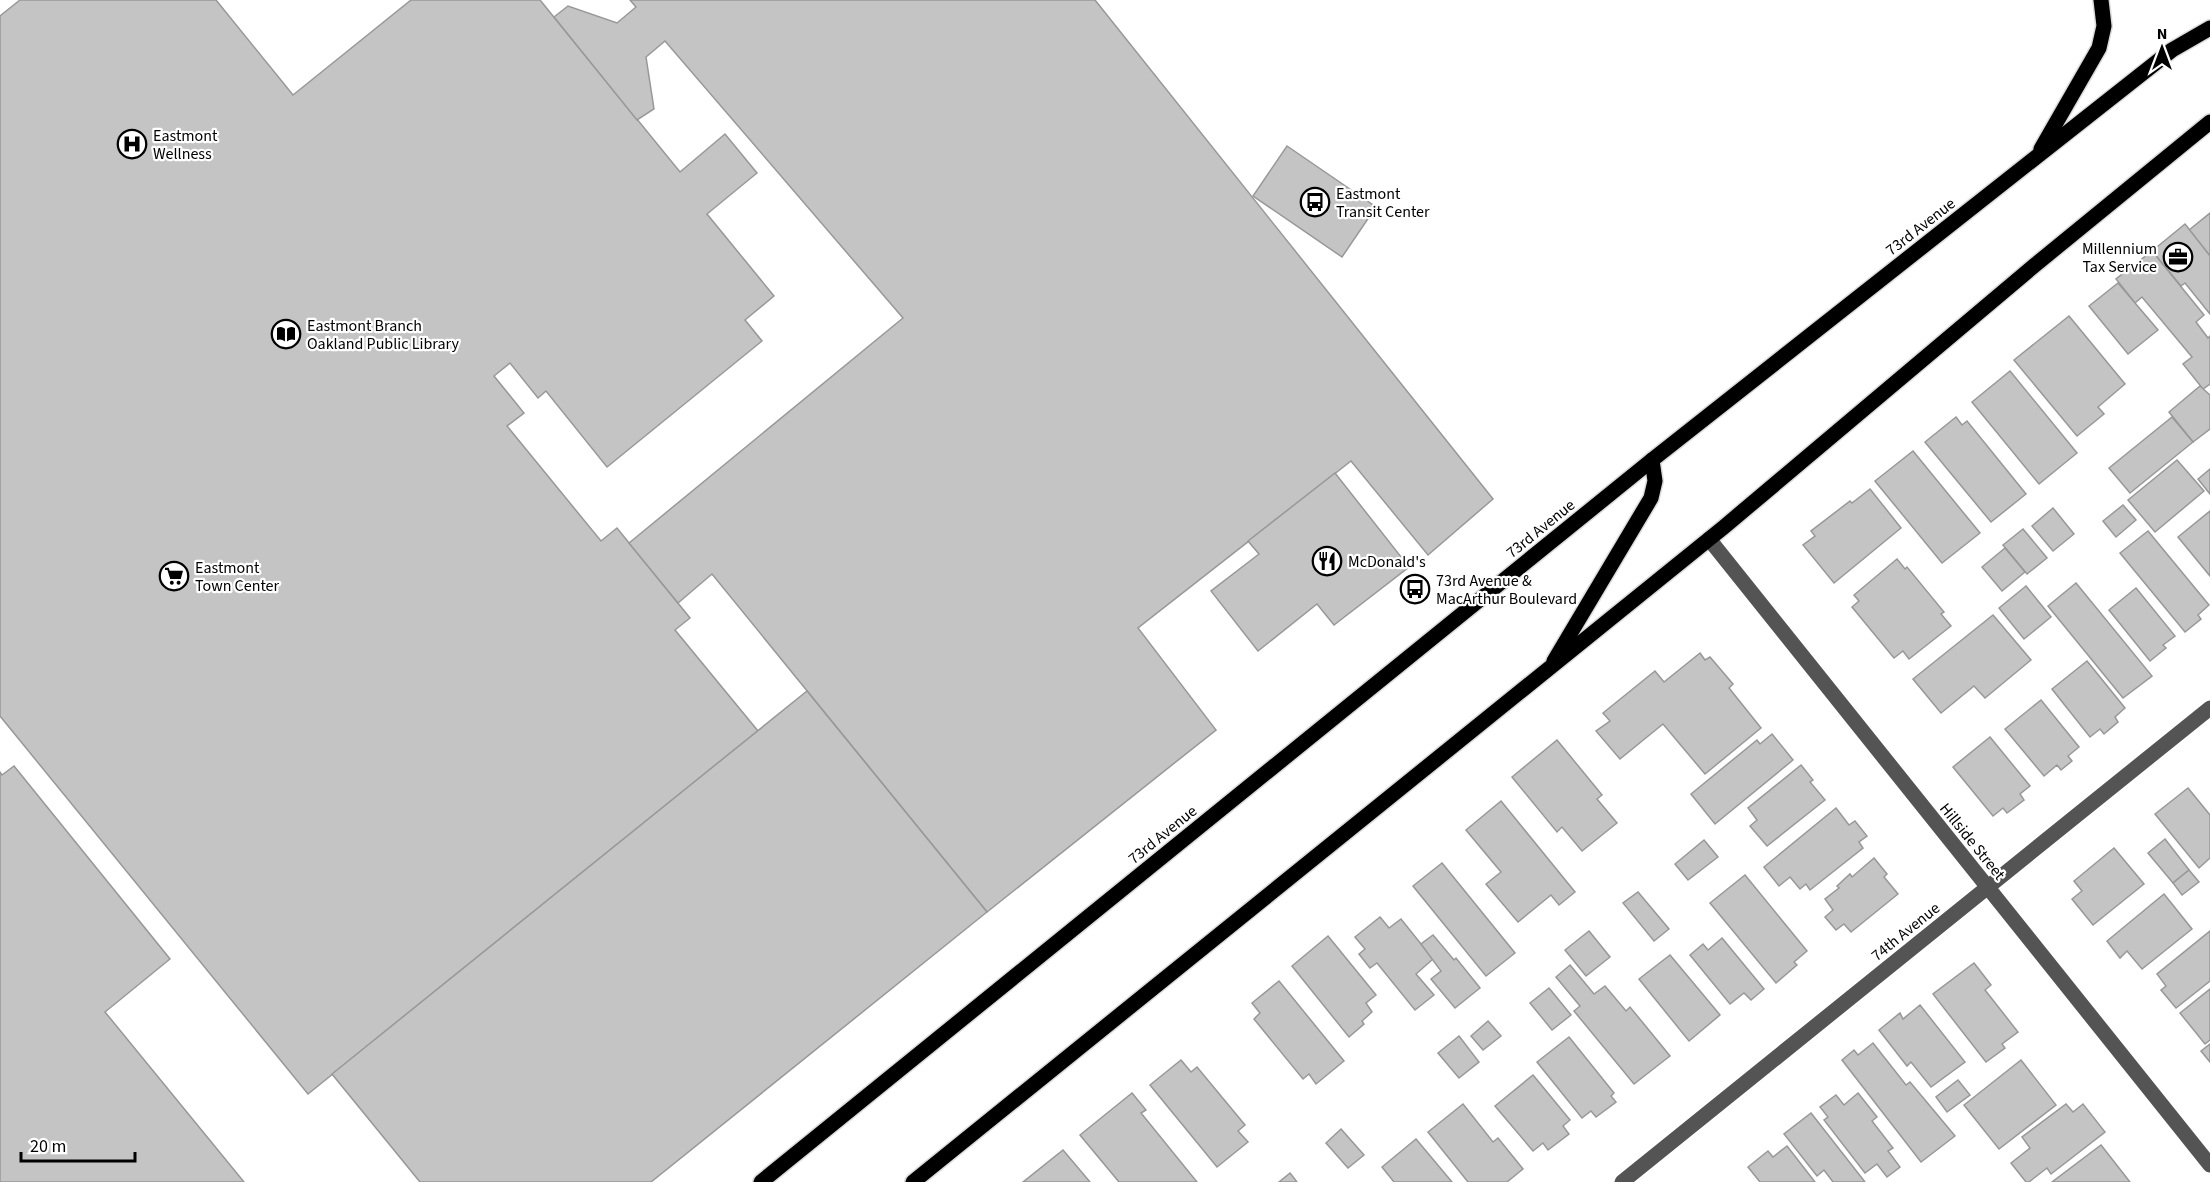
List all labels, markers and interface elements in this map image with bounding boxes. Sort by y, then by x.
north arrow [2132,18,2192,78]
text: N [2157,23,2167,45]
place label: Eastmont Wellness [153,125,218,165]
hospital icon: Eastmont Wellness [116,128,148,160]
place label: Eastmont Transit Center [1336,183,1430,223]
bus stop icon: Eastmont Transit Center [1299,186,1331,218]
street label: 73rd Avenue [1881,193,1960,261]
place label: Millennium Tax Service [2082,238,2157,278]
office icon: Millennium Tax Service [2162,241,2194,273]
place label: Eastmont Branch Oakland Public Library [307,315,459,355]
library icon: Eastmont Branch Oakland Public Library [270,318,302,350]
street label: 73rd Avenue [1502,494,1580,563]
restaurant icon: McDonald's [1311,545,1343,577]
place label: McDonald's [1348,551,1426,573]
place label: Eastmont Town Center [195,557,280,597]
supermarket icon: Eastmont Town Center [158,560,190,592]
place label: 73rd Avenue & MacArthur Boulevard [1436,570,1577,610]
bus stop icon: 73rd Avenue & MacArthur Boulevard [1399,573,1431,605]
street label: Hillside Street [1934,798,2010,885]
street label: 73rd Avenue [1124,800,1202,869]
street label: 74th Avenue [1867,897,1945,966]
scale bar [21,1125,135,1163]
text: 20 m [30,1134,66,1159]

